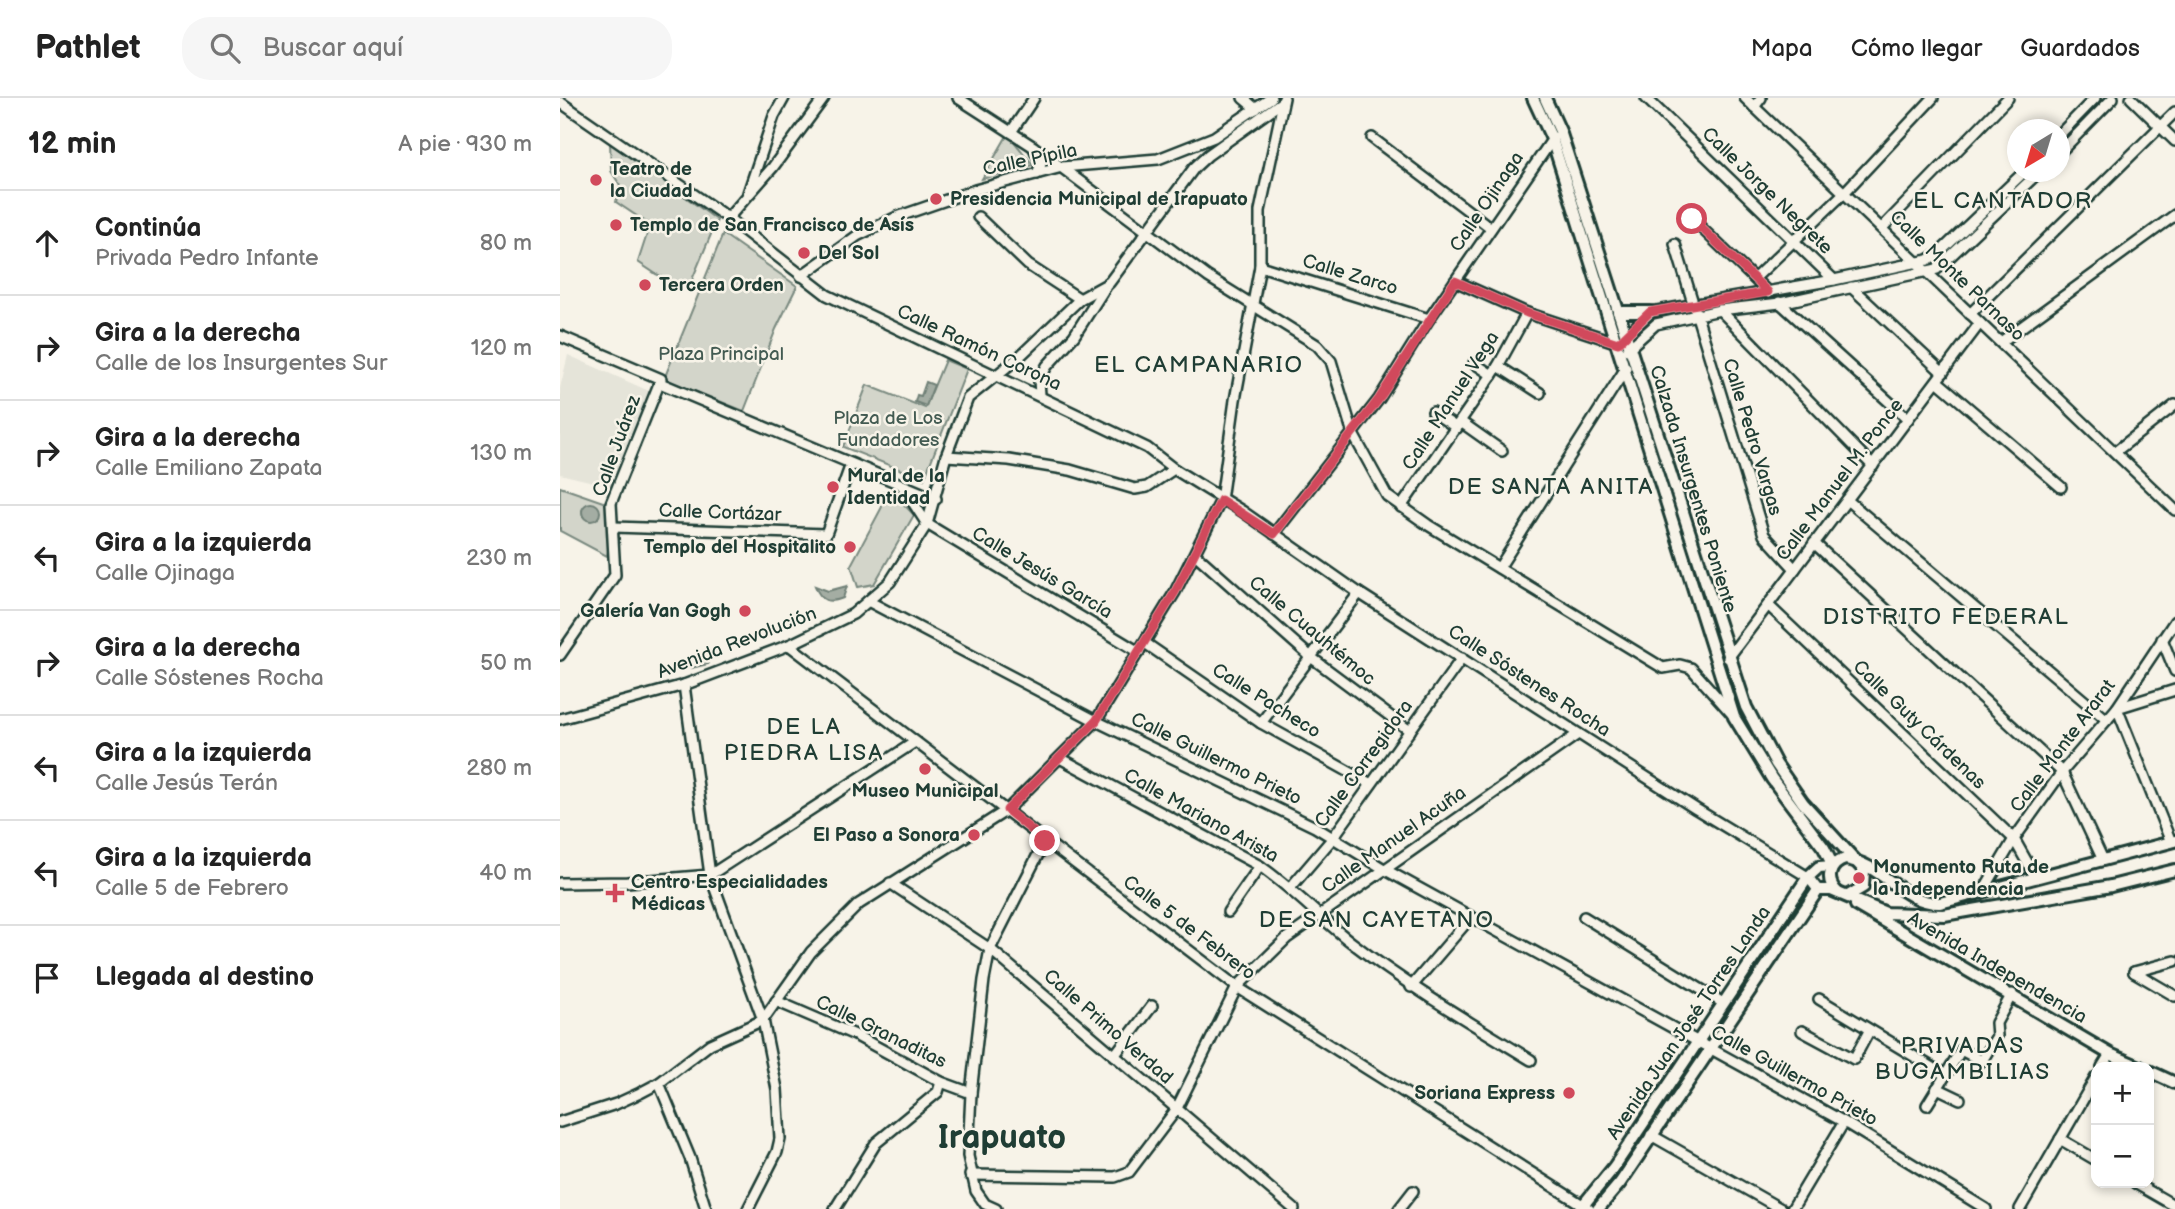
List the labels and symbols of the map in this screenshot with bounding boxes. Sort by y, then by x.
north arrow [2007,119,2070,182]
street label: Calle Jorge Negrete [1697,123,1837,259]
street label: Calle Pípila [981,139,1079,181]
street label: Calle Ojinaga [1445,148,1529,256]
place label: Teatro de la Ciudad [610,158,693,203]
marker: Teatro de la Ciudad [588,172,604,188]
district label: EL CANTADOR [1913,187,2093,215]
place label: Presidencia Municipal de Irapuato [950,188,1248,211]
marker: Presidencia Municipal de Irapuato [928,191,944,207]
route start [1676,203,1707,234]
street label: Calle Monte Parnaso [1885,206,2029,346]
place label: Templo de San Francisco de Asís [630,214,914,237]
marker: Templo de San Francisco de Asís [608,217,624,233]
place label: Del Sol [818,242,879,265]
marker: Del Sol [796,245,812,261]
street label: Calle Zarco [1299,250,1401,300]
place label: Tercera Orden [659,274,784,297]
marker: Tercera Orden [637,277,653,293]
street label: Calle Ramón Corona [893,300,1065,396]
street label: Calle Manuel Vega [1398,327,1504,475]
park label: Plaza Principal [658,343,784,366]
district label: EL CAMPANARIO [1094,351,1304,379]
street label: Calle Pedro Vargas [1717,356,1787,518]
street label: Calzada Insurgentes Poniente [1644,362,1742,616]
street label: Calle Juárez [588,391,646,500]
street label: Calle Manuel M. Ponce [1771,394,1909,566]
park label: Plaza de Los Fundadores [833,407,943,452]
place label: Mural de la Identidad [847,465,945,510]
district label: DE SANTA ANITA [1448,473,1654,501]
marker: Mural de la Identidad [825,479,841,495]
street label: Calle Cortázar [658,499,783,527]
street label: Calle Jesús García [967,522,1117,624]
place label: Templo del Hospitalito [644,536,836,559]
marker: Templo del Hospitalito [842,539,858,555]
street label: Calle Cuauhtémoc [1244,571,1380,691]
place label: Galería Van Gogh [580,600,731,623]
street label: Avenida Revolución [654,602,820,684]
marker: Galería Van Gogh [737,603,753,619]
district label: DISTRITO FEDERAL [1822,603,2070,631]
street label: Calle Sóstenes Rocha [1443,620,1615,742]
street label: Calle Guty Cárdenas [1848,656,1990,794]
street label: Calle Pacheco [1207,658,1325,744]
street label: Calle Monte Ararat [2006,675,2121,817]
street label: Calle Corregidora [1310,696,1418,832]
street label: Calle Guillermo Prieto [1127,708,1305,810]
district label: DE LA PIEDRA LISA [724,713,884,767]
marker: Museo Municipal [917,761,933,777]
street label: Calle Mariano Arista [1120,764,1282,868]
place label: Museo Municipal [851,780,999,803]
street label: Calle Manuel Acuña [1317,781,1471,899]
place label: El Paso a Sonora [813,824,960,847]
route end [1029,825,1060,856]
marker: El Paso a Sonora [966,827,982,843]
place label: Monumento Ruta de la Independencia [1873,856,2049,901]
marker: Monumento Ruta de la Independencia [1851,870,1867,886]
place label: Centro Especialidades Médicas [631,871,828,916]
street label: Calle 5 de Febrero [1118,871,1260,985]
marker: Centro Especialidades Médicas [605,883,625,903]
street label: Avenida Juan José Torres Landa [1602,902,1776,1144]
district label: DE SAN CAYETANO [1259,906,1495,934]
street label: Avenida Independencia [1903,907,2091,1029]
street label: Calle Primo Verdad [1039,965,1177,1089]
street label: Calle Granaditas [812,990,950,1074]
street label: Calle Guillermo Prieto [1707,1021,1881,1131]
district label: PRIVADAS BUGAMBILIAS [1875,1032,2051,1086]
place label: Soriana Express [1414,1082,1555,1105]
marker: Soriana Express [1561,1085,1577,1101]
district label: Irapuato [938,1118,1066,1158]

